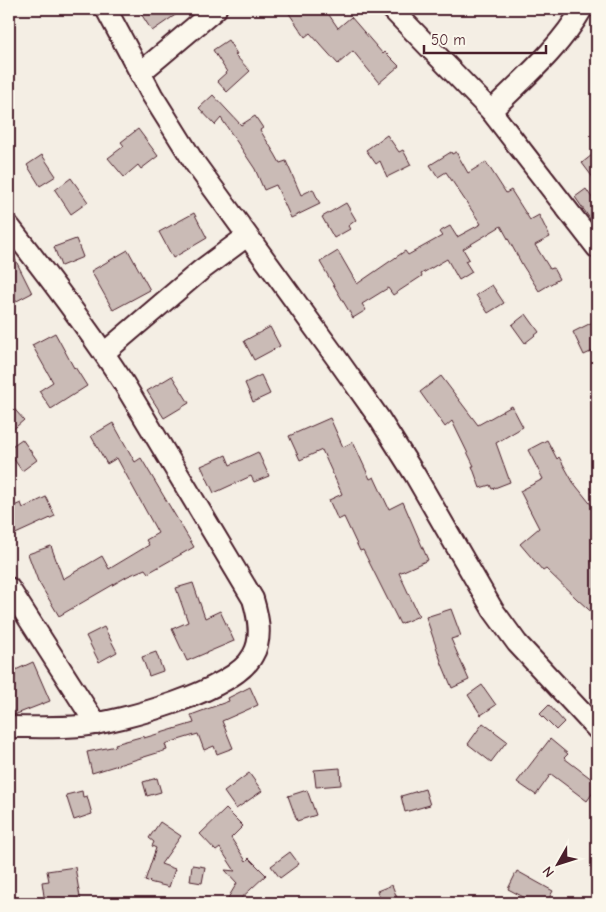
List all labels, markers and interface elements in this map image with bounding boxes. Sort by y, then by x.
scale bar [424,22,546,54]
text: 50 m [431,31,466,49]
north arrow [534,840,584,890]
text: N [539,863,558,881]

